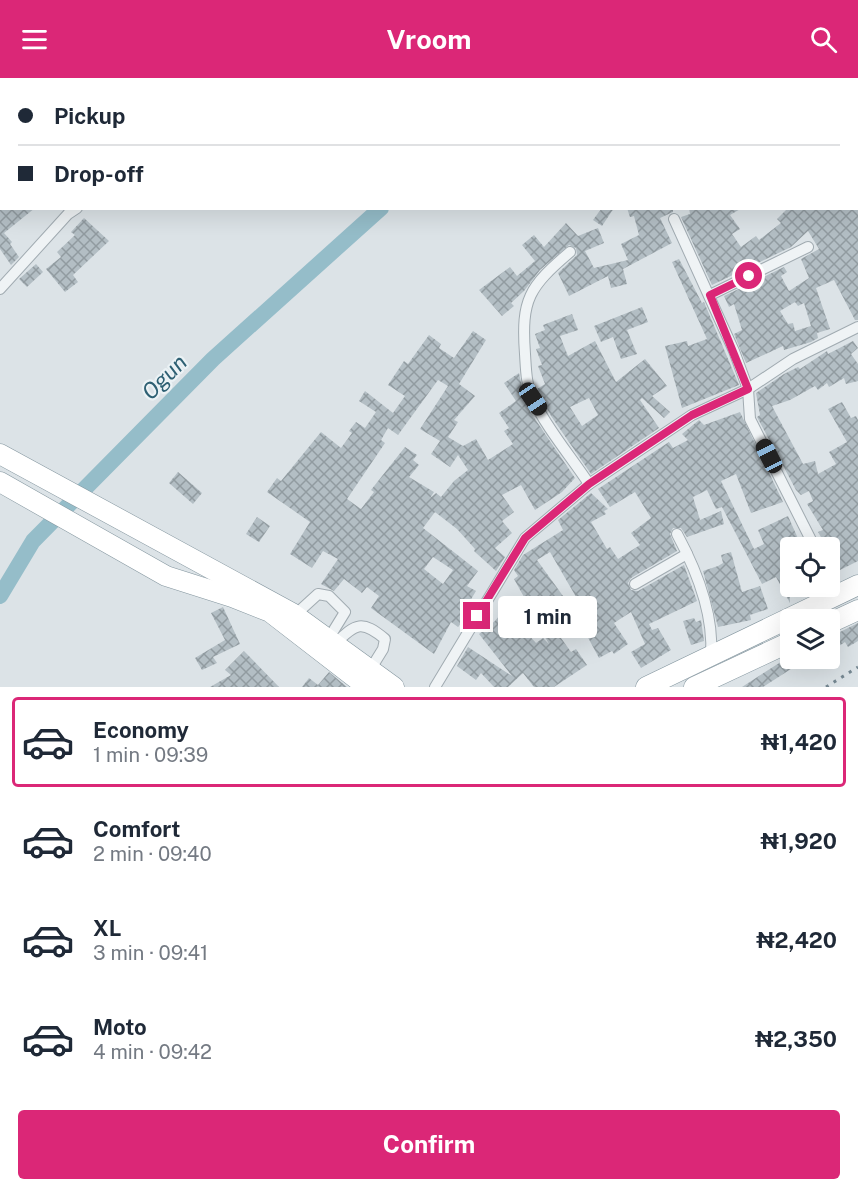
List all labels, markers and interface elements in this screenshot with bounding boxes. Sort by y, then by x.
icon: menu [18,23,51,56]
text: Vroom [387,23,471,55]
icon: search [807,23,840,56]
text: Pickup [54,103,125,129]
text: Drop-off [54,161,144,187]
route start [735,262,762,289]
water label: Ogun [136,349,192,405]
car [515,379,551,419]
car [753,436,785,476]
map controls [780,537,840,669]
button: locate [780,537,840,597]
callout: 1 min [498,595,597,637]
route end [463,602,490,629]
text: 1 min [523,605,572,629]
button: layers [780,609,840,669]
icon: car [21,715,75,769]
text: Economy [93,717,189,743]
text: ₦1,420 [761,729,837,755]
text: 1 min · 09:39 [93,743,208,767]
icon: car [21,814,75,868]
text: Comfort [93,816,180,842]
text: ₦1,920 [761,828,837,854]
text: 2 min · 09:40 [93,842,212,866]
icon: car [21,913,75,967]
text: XL [93,915,121,941]
text: ₦2,420 [756,927,837,953]
text: 3 min · 09:41 [93,941,208,965]
icon: car [21,1012,75,1066]
text: Moto [93,1014,147,1040]
text: ₦2,350 [755,1026,837,1052]
text: 4 min · 09:42 [93,1040,212,1064]
button: Confirm [18,1110,840,1179]

